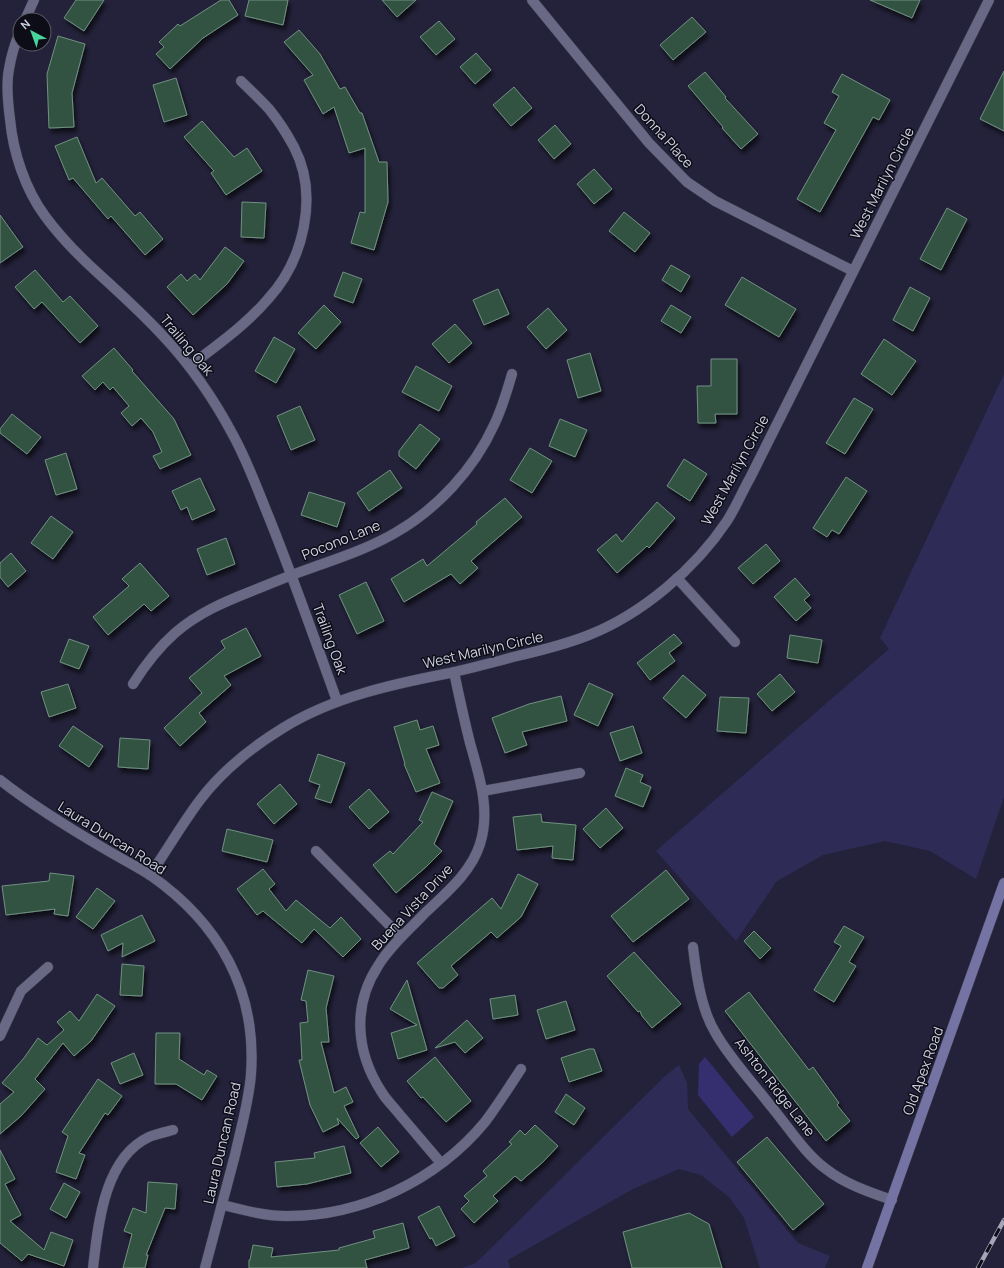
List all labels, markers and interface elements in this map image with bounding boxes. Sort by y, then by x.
north arrow [12,12,52,52]
text: N [17,16,33,32]
street label: Donna Place [631,100,698,172]
street label: West Marilyn Circle [845,124,918,242]
street label: Trailing Oak [156,310,219,380]
street label: West Marilyn Circle [696,411,773,528]
street label: Pocono Lane [299,515,383,564]
street label: Trailing Oak [309,601,352,678]
street label: West Marilyn Circle [421,626,545,673]
street label: Laura Duncan Road [54,797,170,879]
street label: Buena Vista Drive [367,859,457,954]
street label: Old Apex Road [898,1024,947,1118]
street label: Ashton Ridge Lane [731,1033,820,1140]
street label: Laura Duncan Road [198,1080,245,1206]

